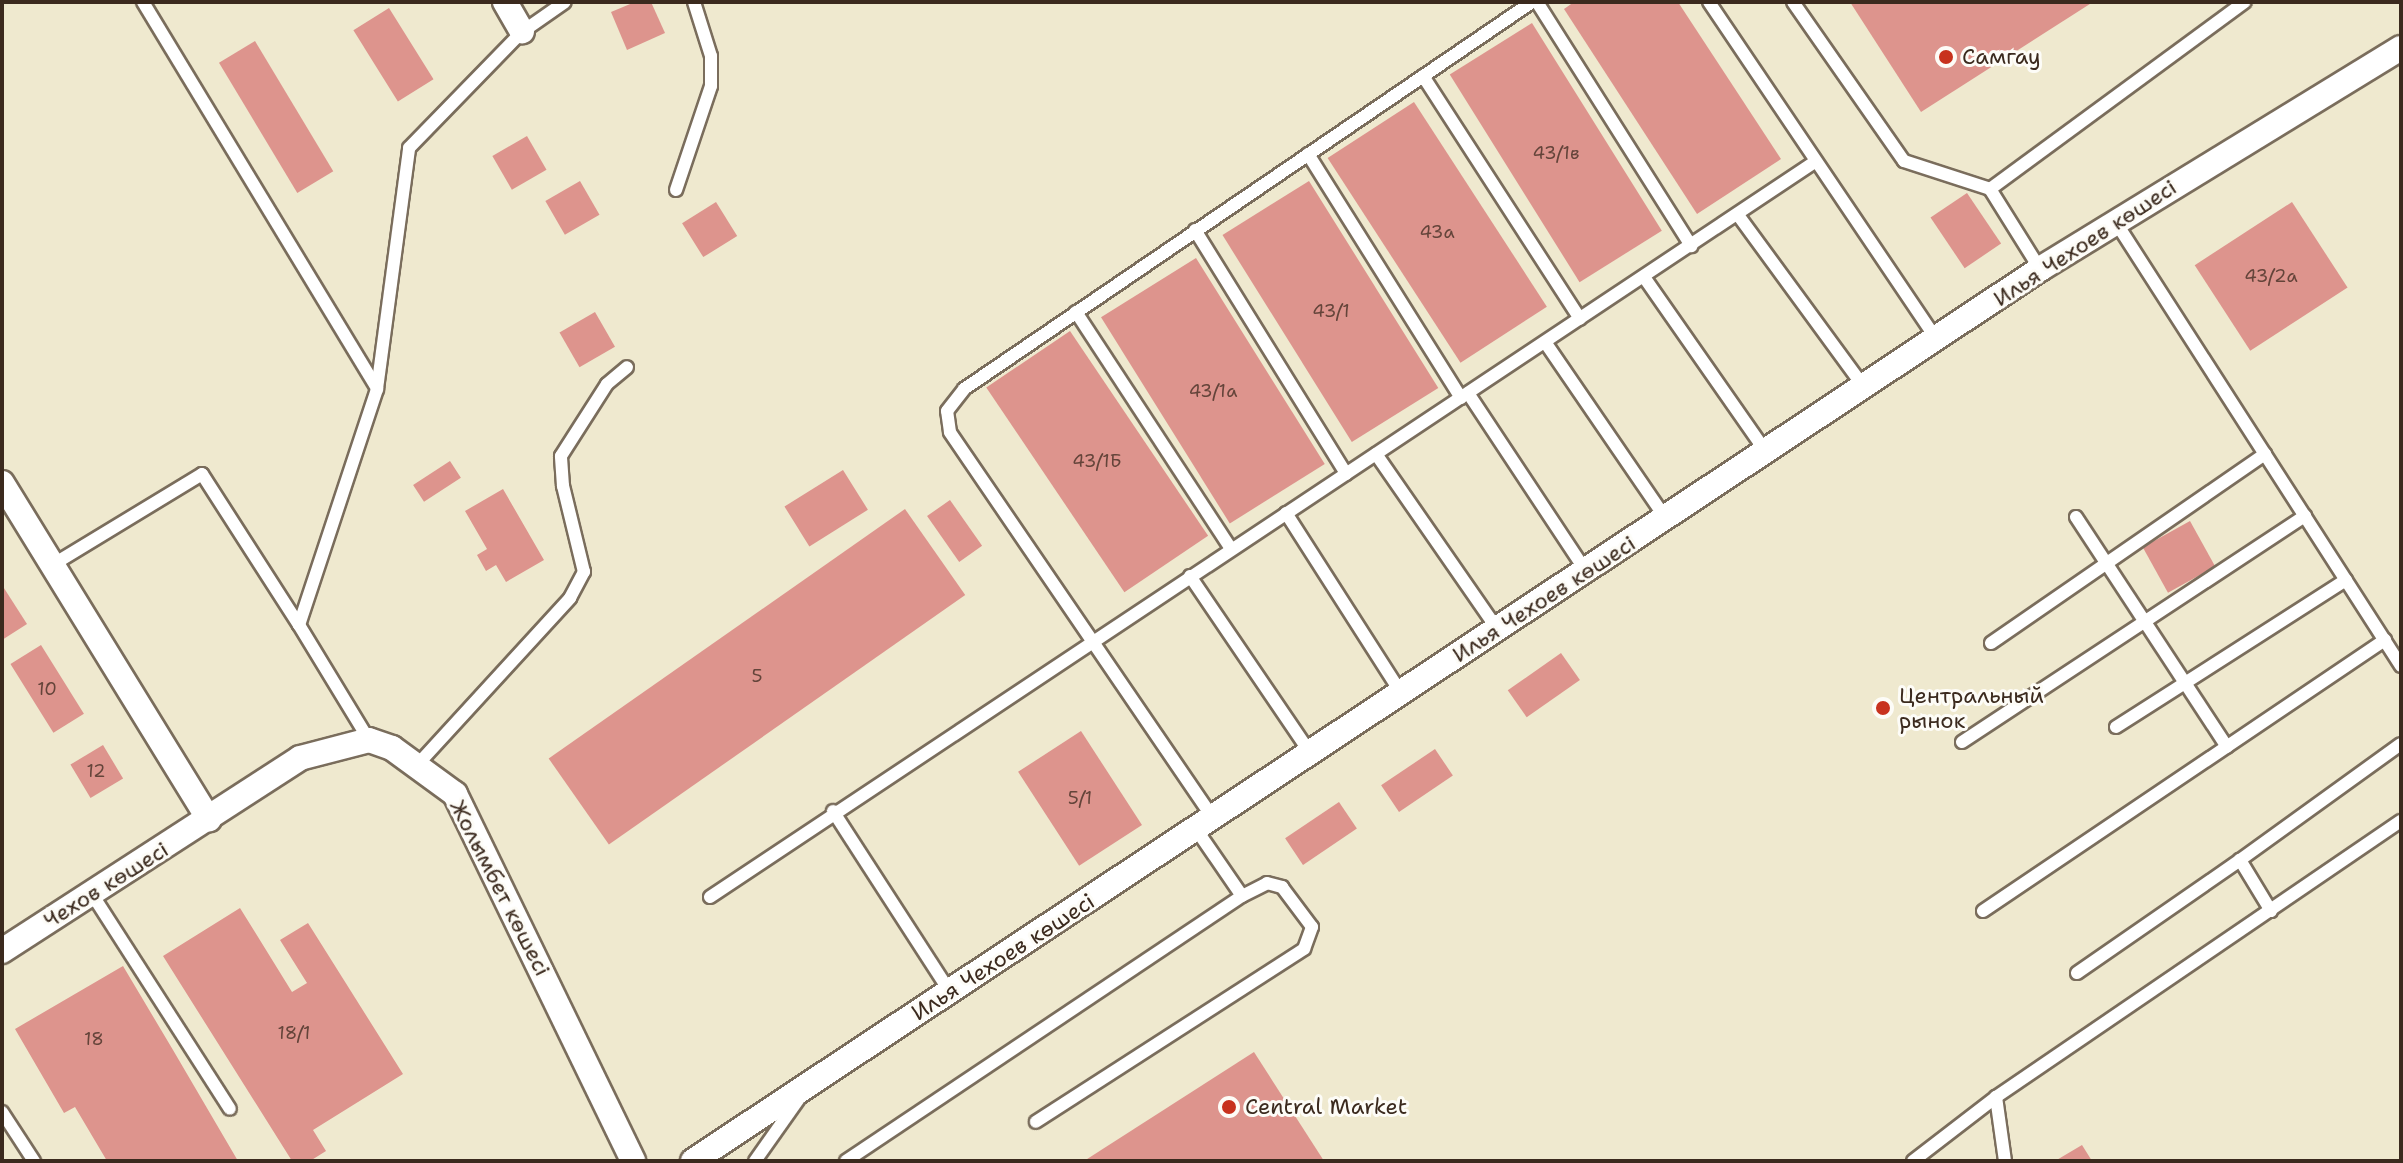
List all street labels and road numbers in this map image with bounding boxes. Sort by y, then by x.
street label: Илья Чехоев көшесі [1988,174,2182,312]
street label: Илья Чехоев көшесі [1447,530,1641,668]
street label: Жолымбет көшесі [444,796,556,980]
street label: Чехов көшесі [39,836,173,934]
street label: Илья Чехоев көшесі [906,888,1100,1026]

